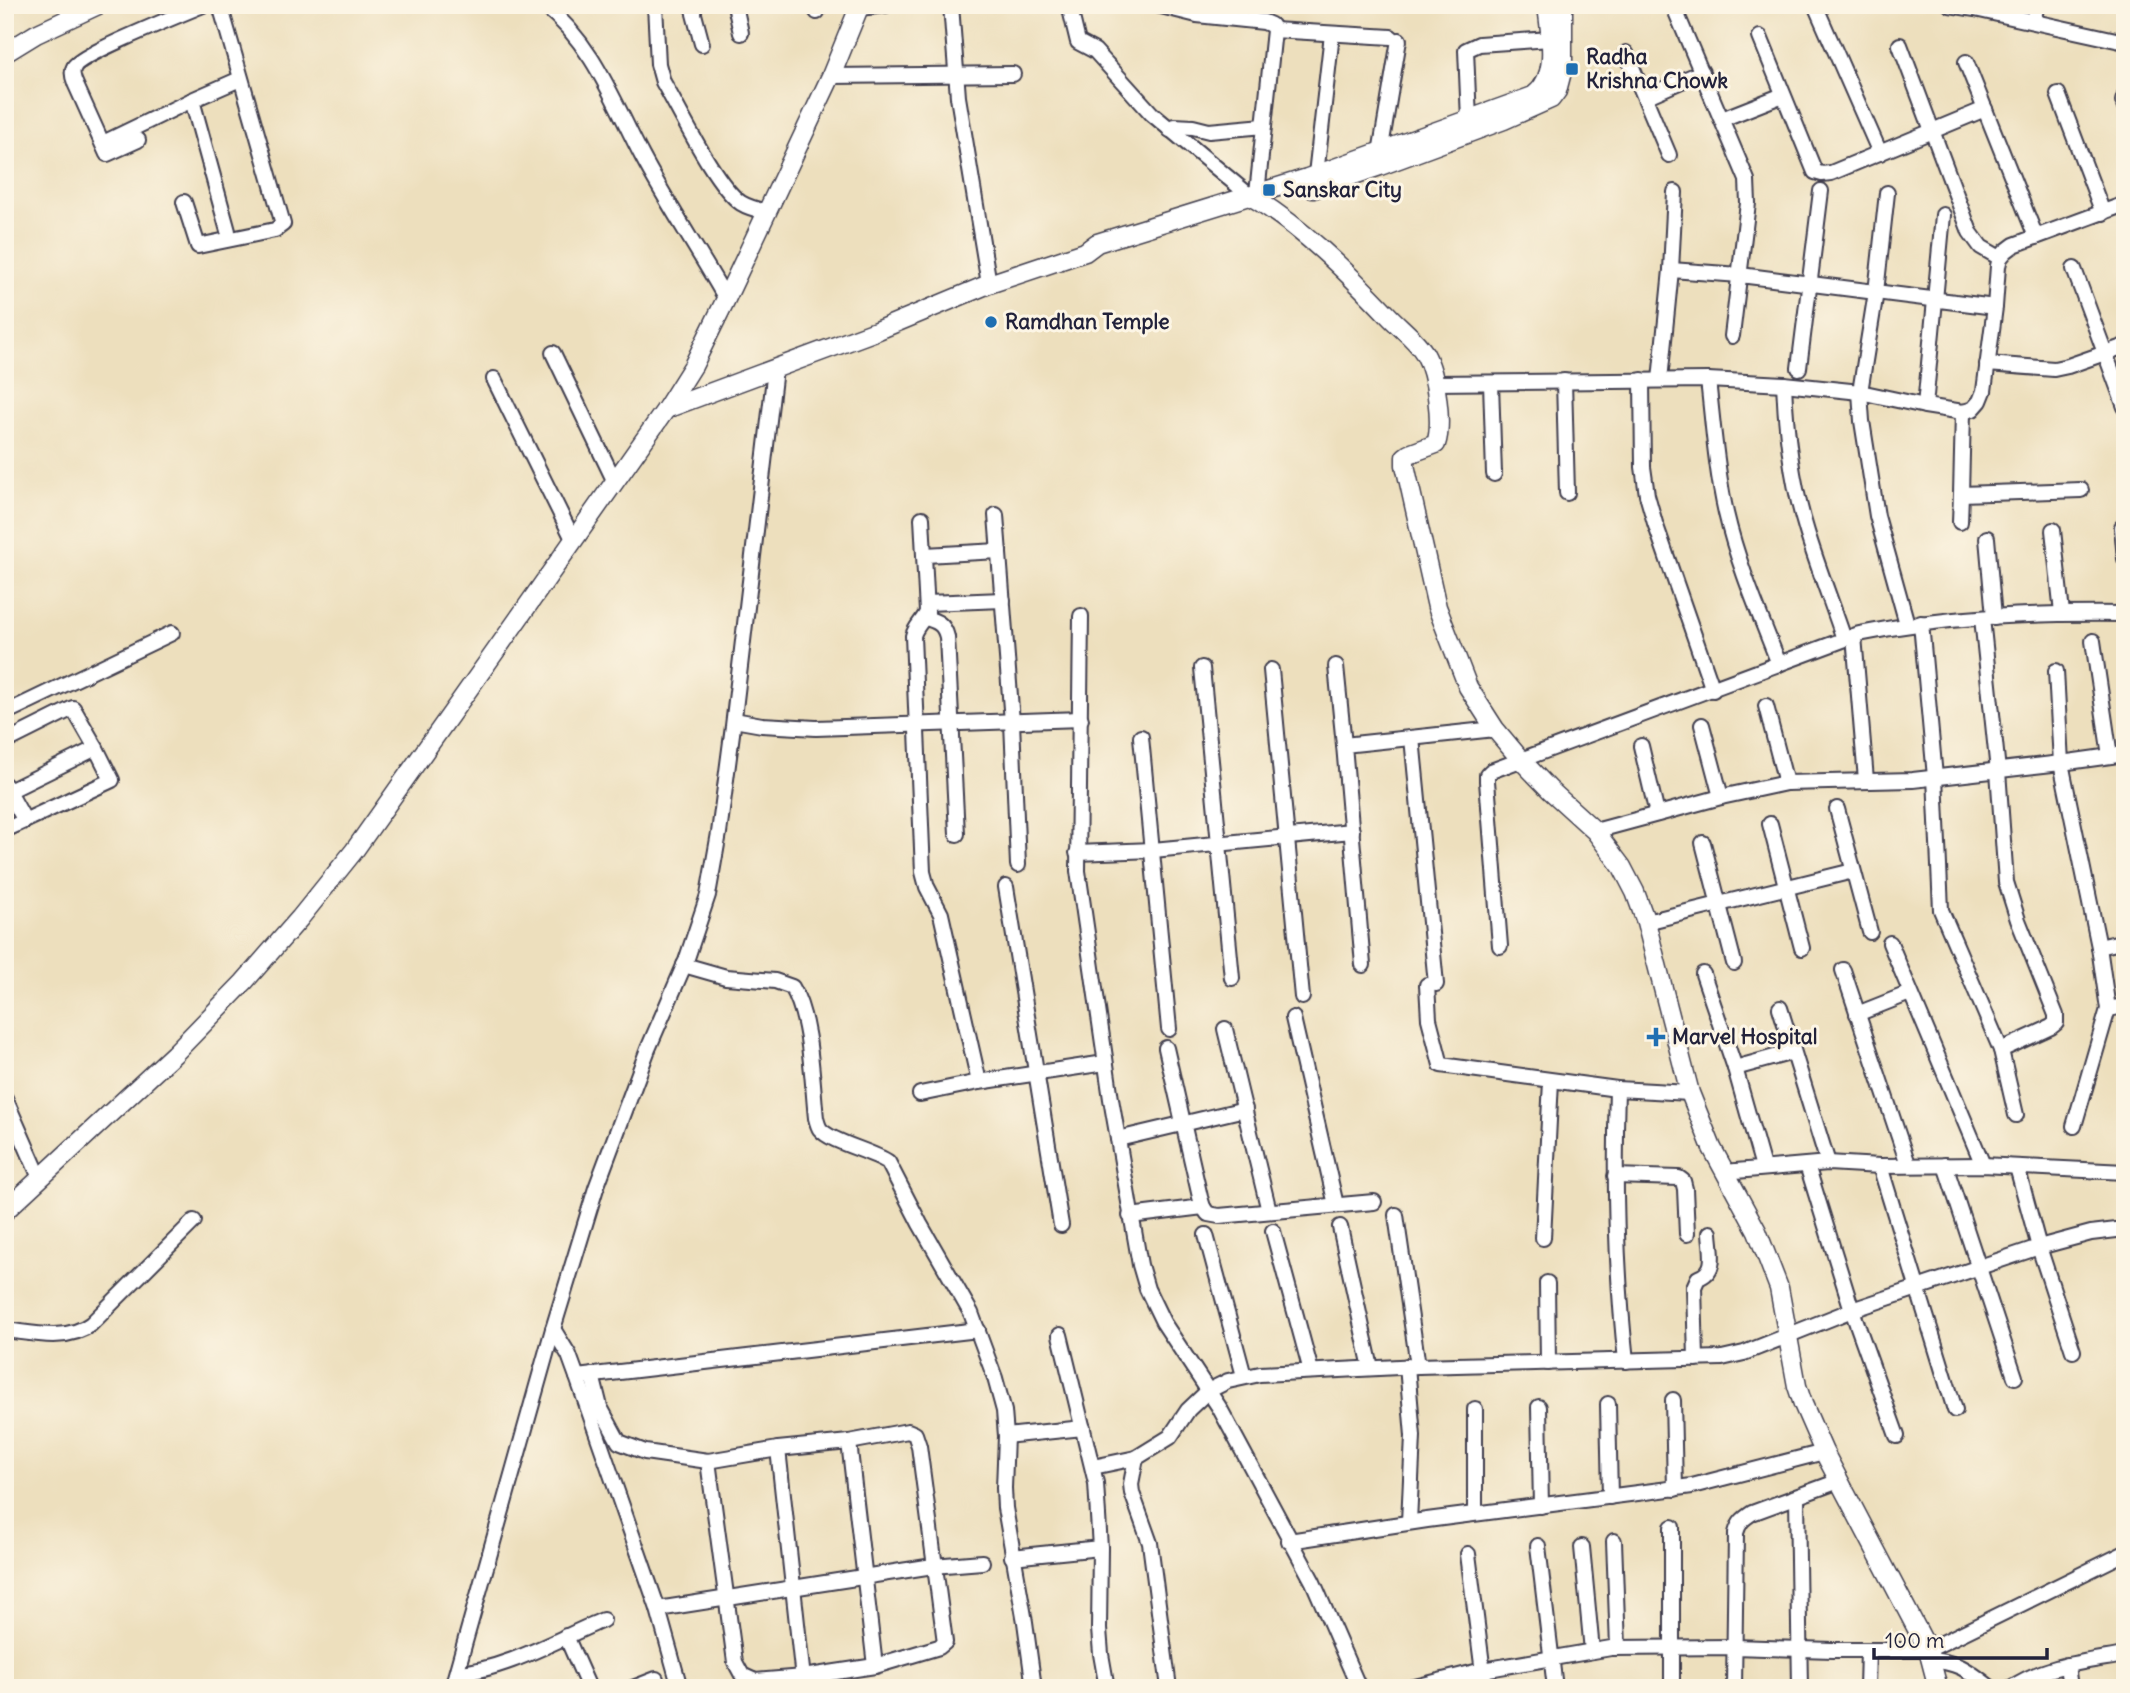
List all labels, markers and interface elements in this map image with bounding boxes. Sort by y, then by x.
place label: Radha Krishna Chowk [1586,43,1728,94]
marker: Radha Krishna Chowk [1564,61,1580,77]
place label: Sanskar City [1283,176,1402,203]
marker: Sanskar City [1261,182,1277,198]
place label: Ramdhan Temple [1005,308,1170,335]
marker: Ramdhan Temple [983,314,999,330]
place label: Marvel Hospital [1672,1023,1818,1050]
marker: Marvel Hospital [1646,1027,1666,1047]
scale bar [1874,1616,2048,1660]
text: 100 m [1885,1627,1944,1654]

